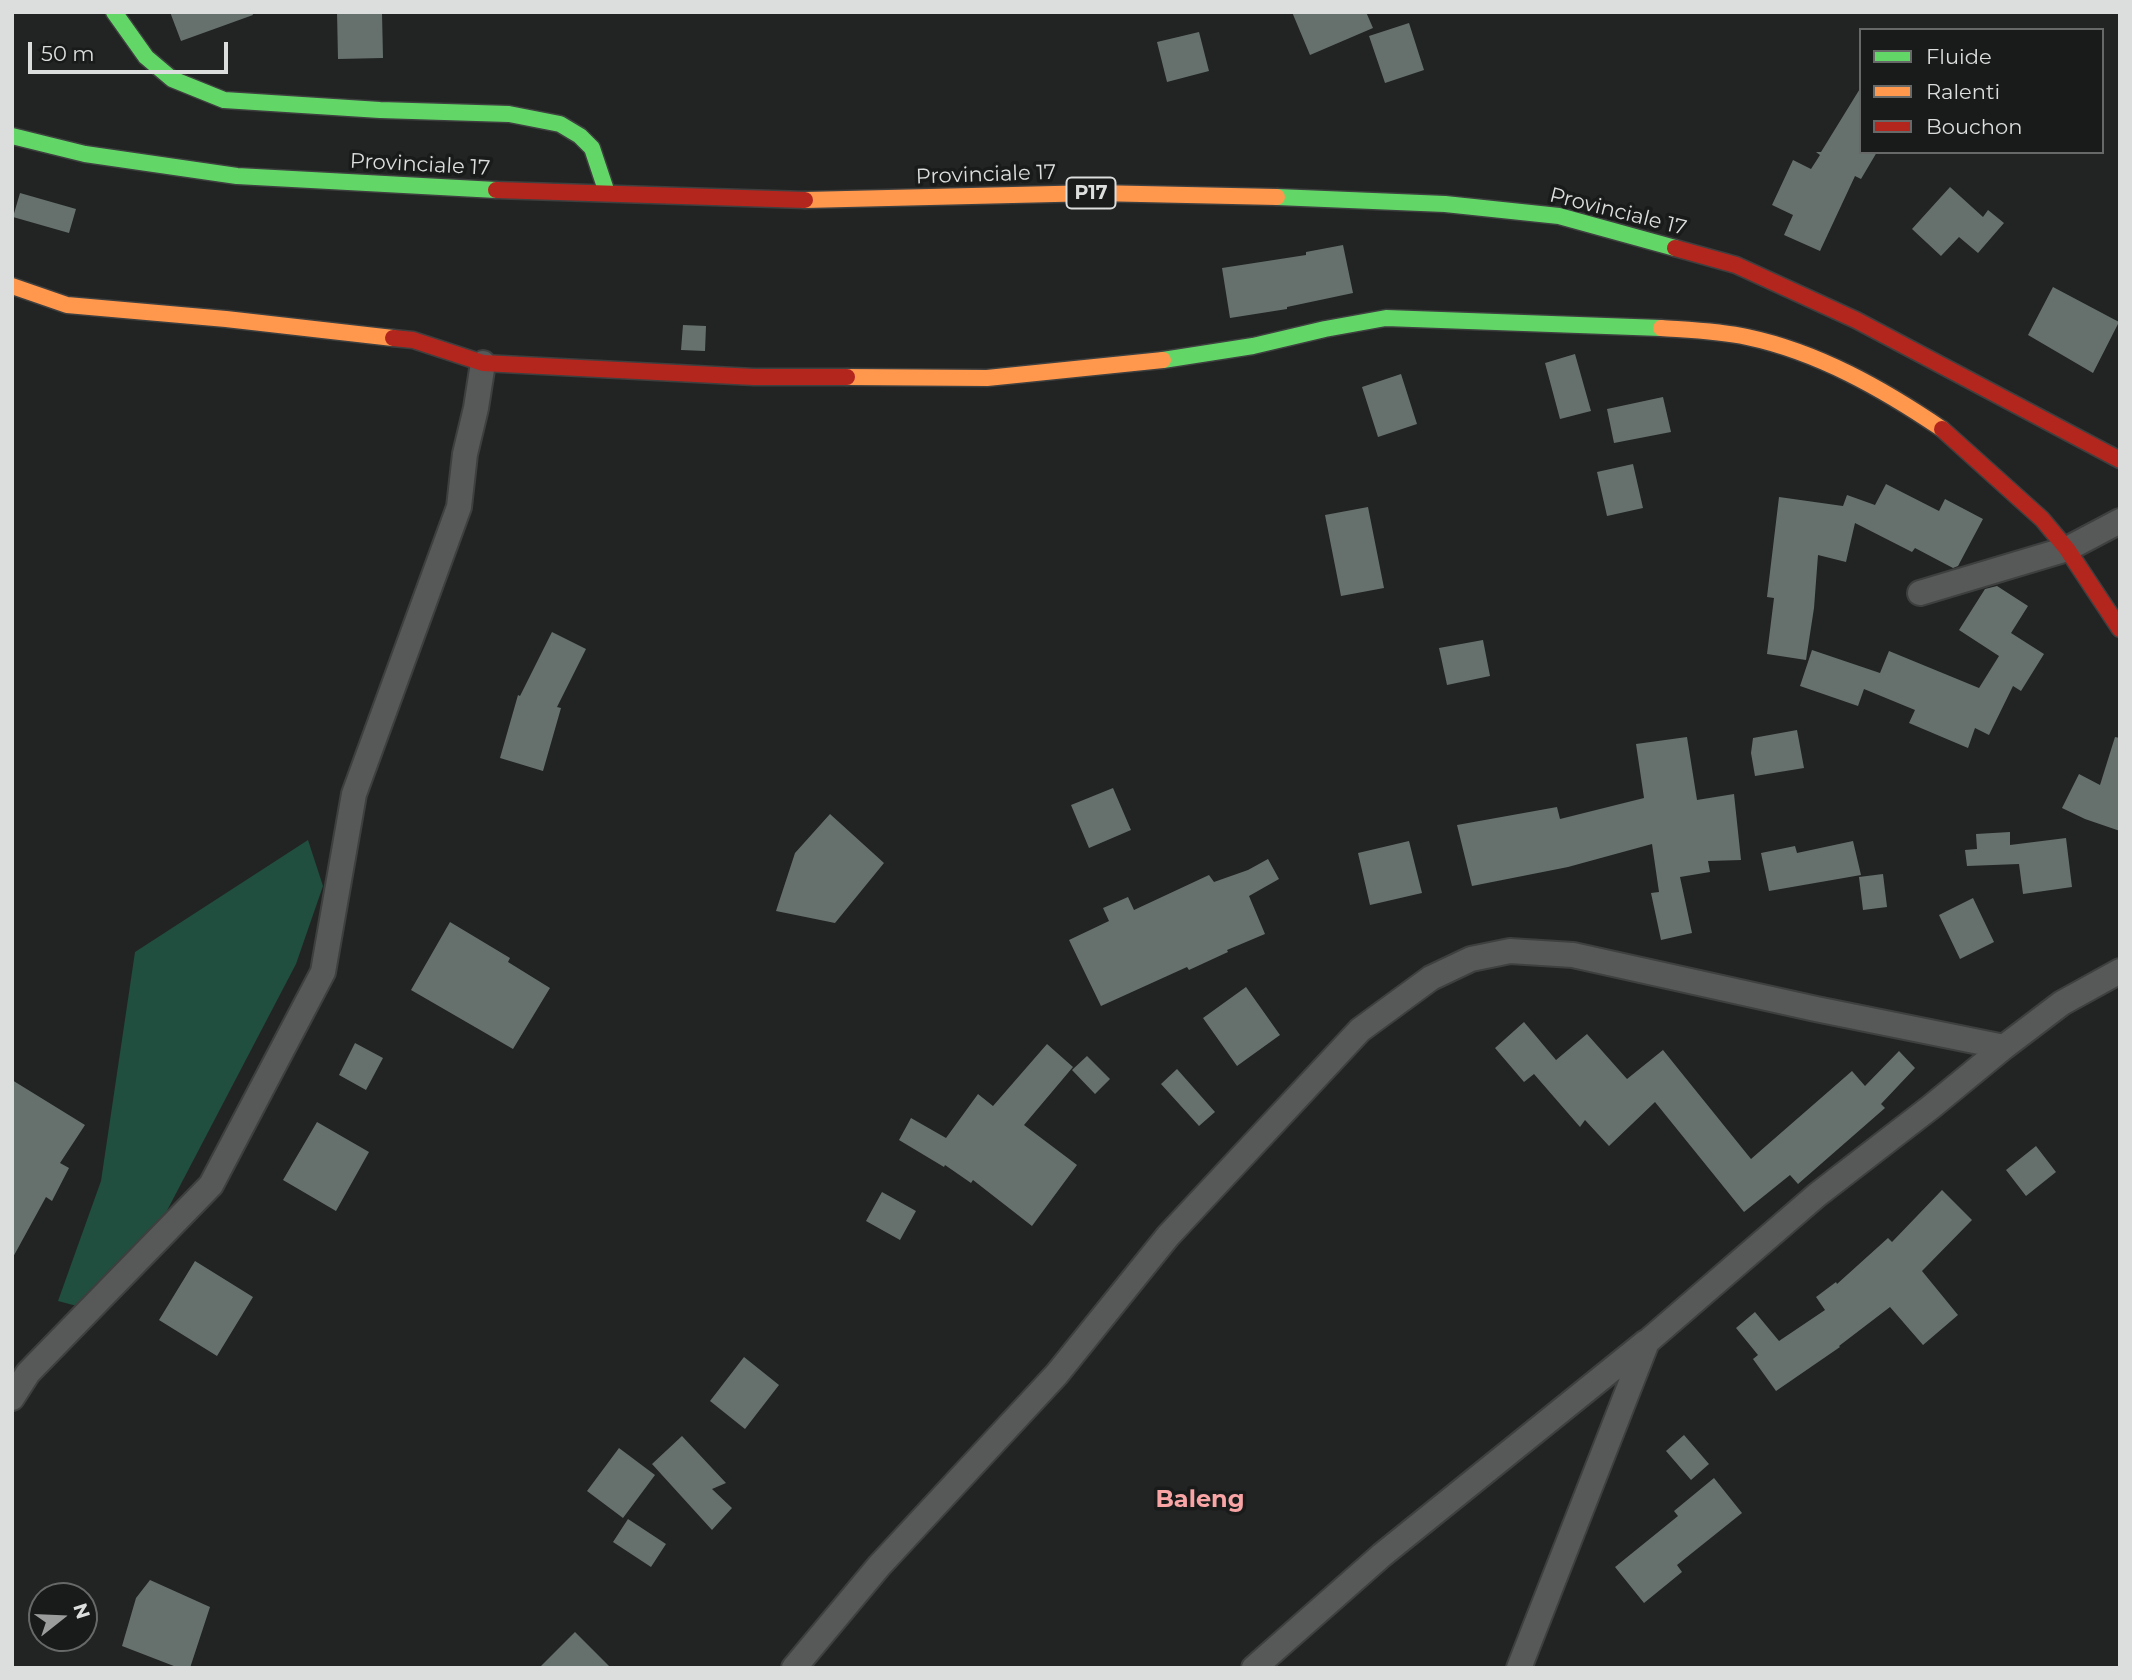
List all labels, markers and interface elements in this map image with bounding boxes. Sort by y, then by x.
scale bar [32,28,231,72]
legend [1859,28,2104,154]
text: 50 m [41,41,95,66]
text: Fluide [1926,44,1992,69]
text: Ralenti [1926,79,2000,104]
text: Bouchon [1926,114,2022,139]
street label: Provinciale 17 [349,149,491,181]
street label: Provinciale 17 [915,160,1057,190]
road number: P17 [1066,178,1116,209]
street label: Provinciale 17 [1547,183,1689,241]
district label: Baleng [1155,1486,1245,1514]
north arrow [28,1582,98,1652]
text: N [68,1600,95,1622]

